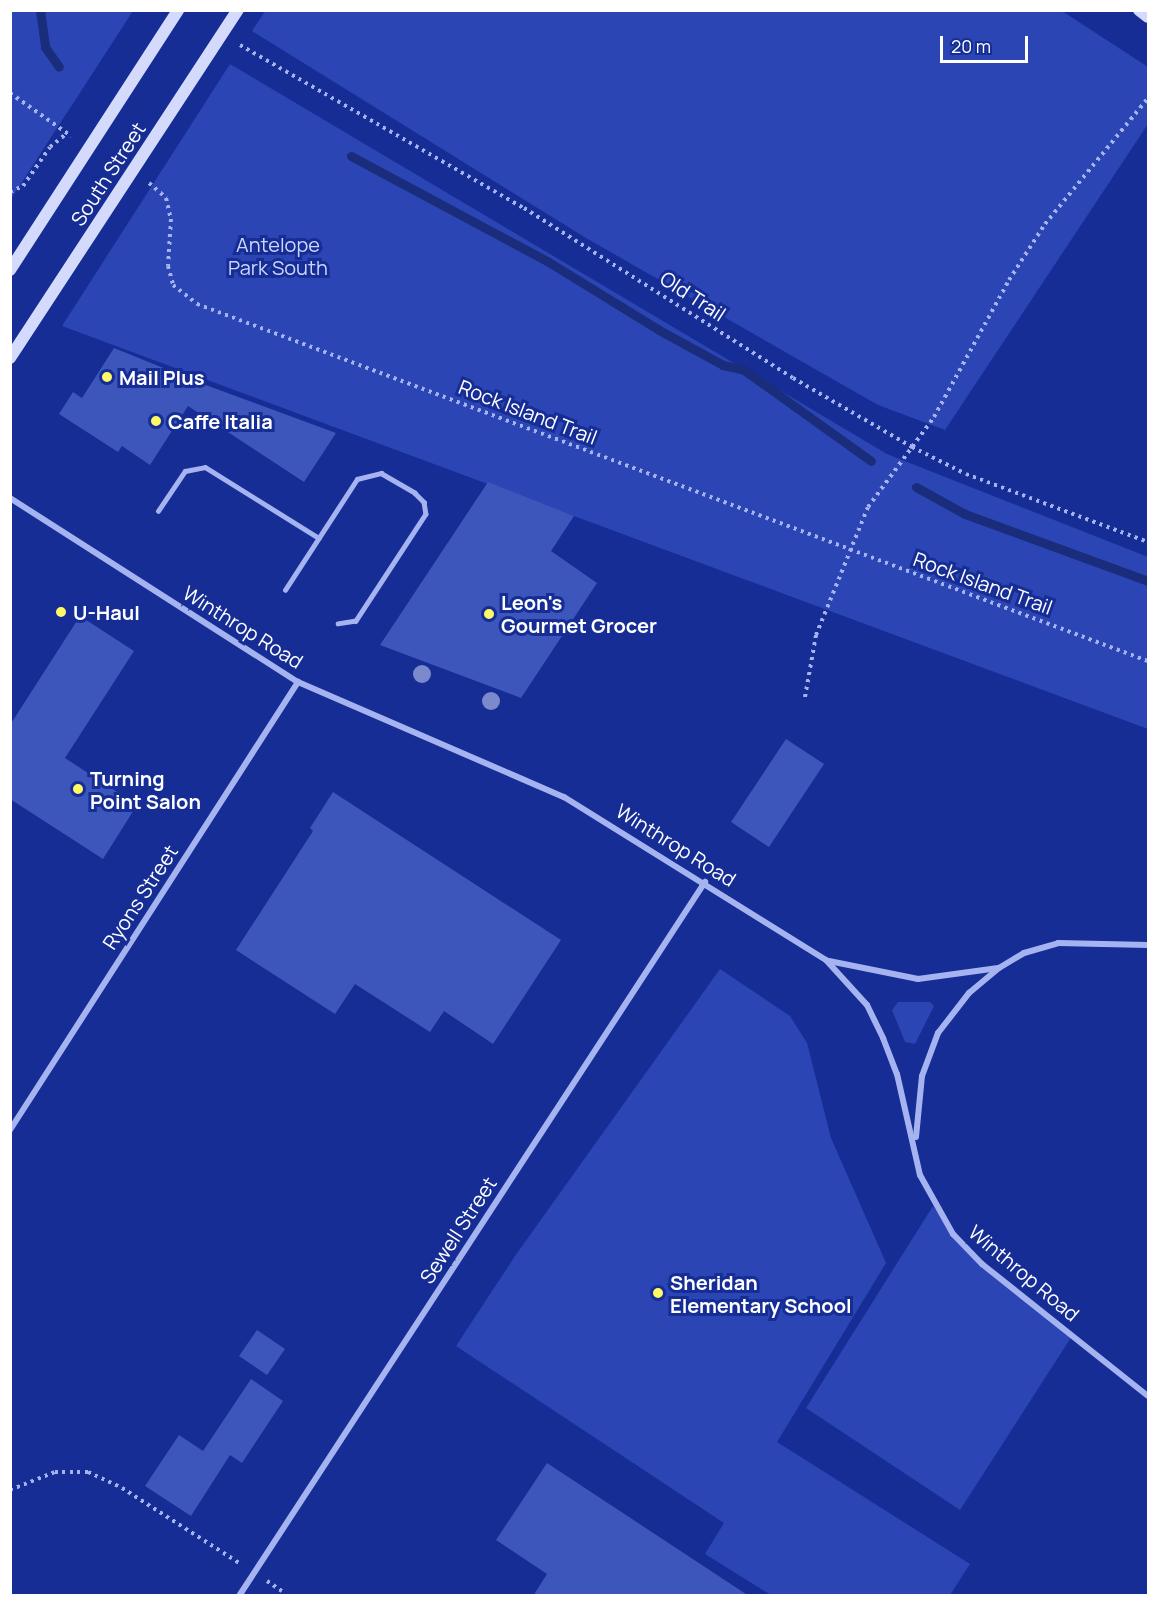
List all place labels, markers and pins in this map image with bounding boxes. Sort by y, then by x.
place label: Mail Plus [119,365,205,389]
marker: Mail Plus [100,370,114,384]
place label: Caffe Italia [168,409,273,433]
marker: Caffe Italia [149,414,163,428]
place label: Leon's Gourmet Grocer [501,590,657,637]
place label: U-Haul [73,600,140,624]
marker: U-Haul [54,605,68,619]
marker: Leon's Gourmet Grocer [482,607,496,621]
place label: Turning Point Salon [90,766,201,813]
marker: Turning Point Salon [71,782,85,796]
place label: Sheridan Elementary School [670,1270,852,1317]
marker: Sheridan Elementary School [651,1286,665,1300]

